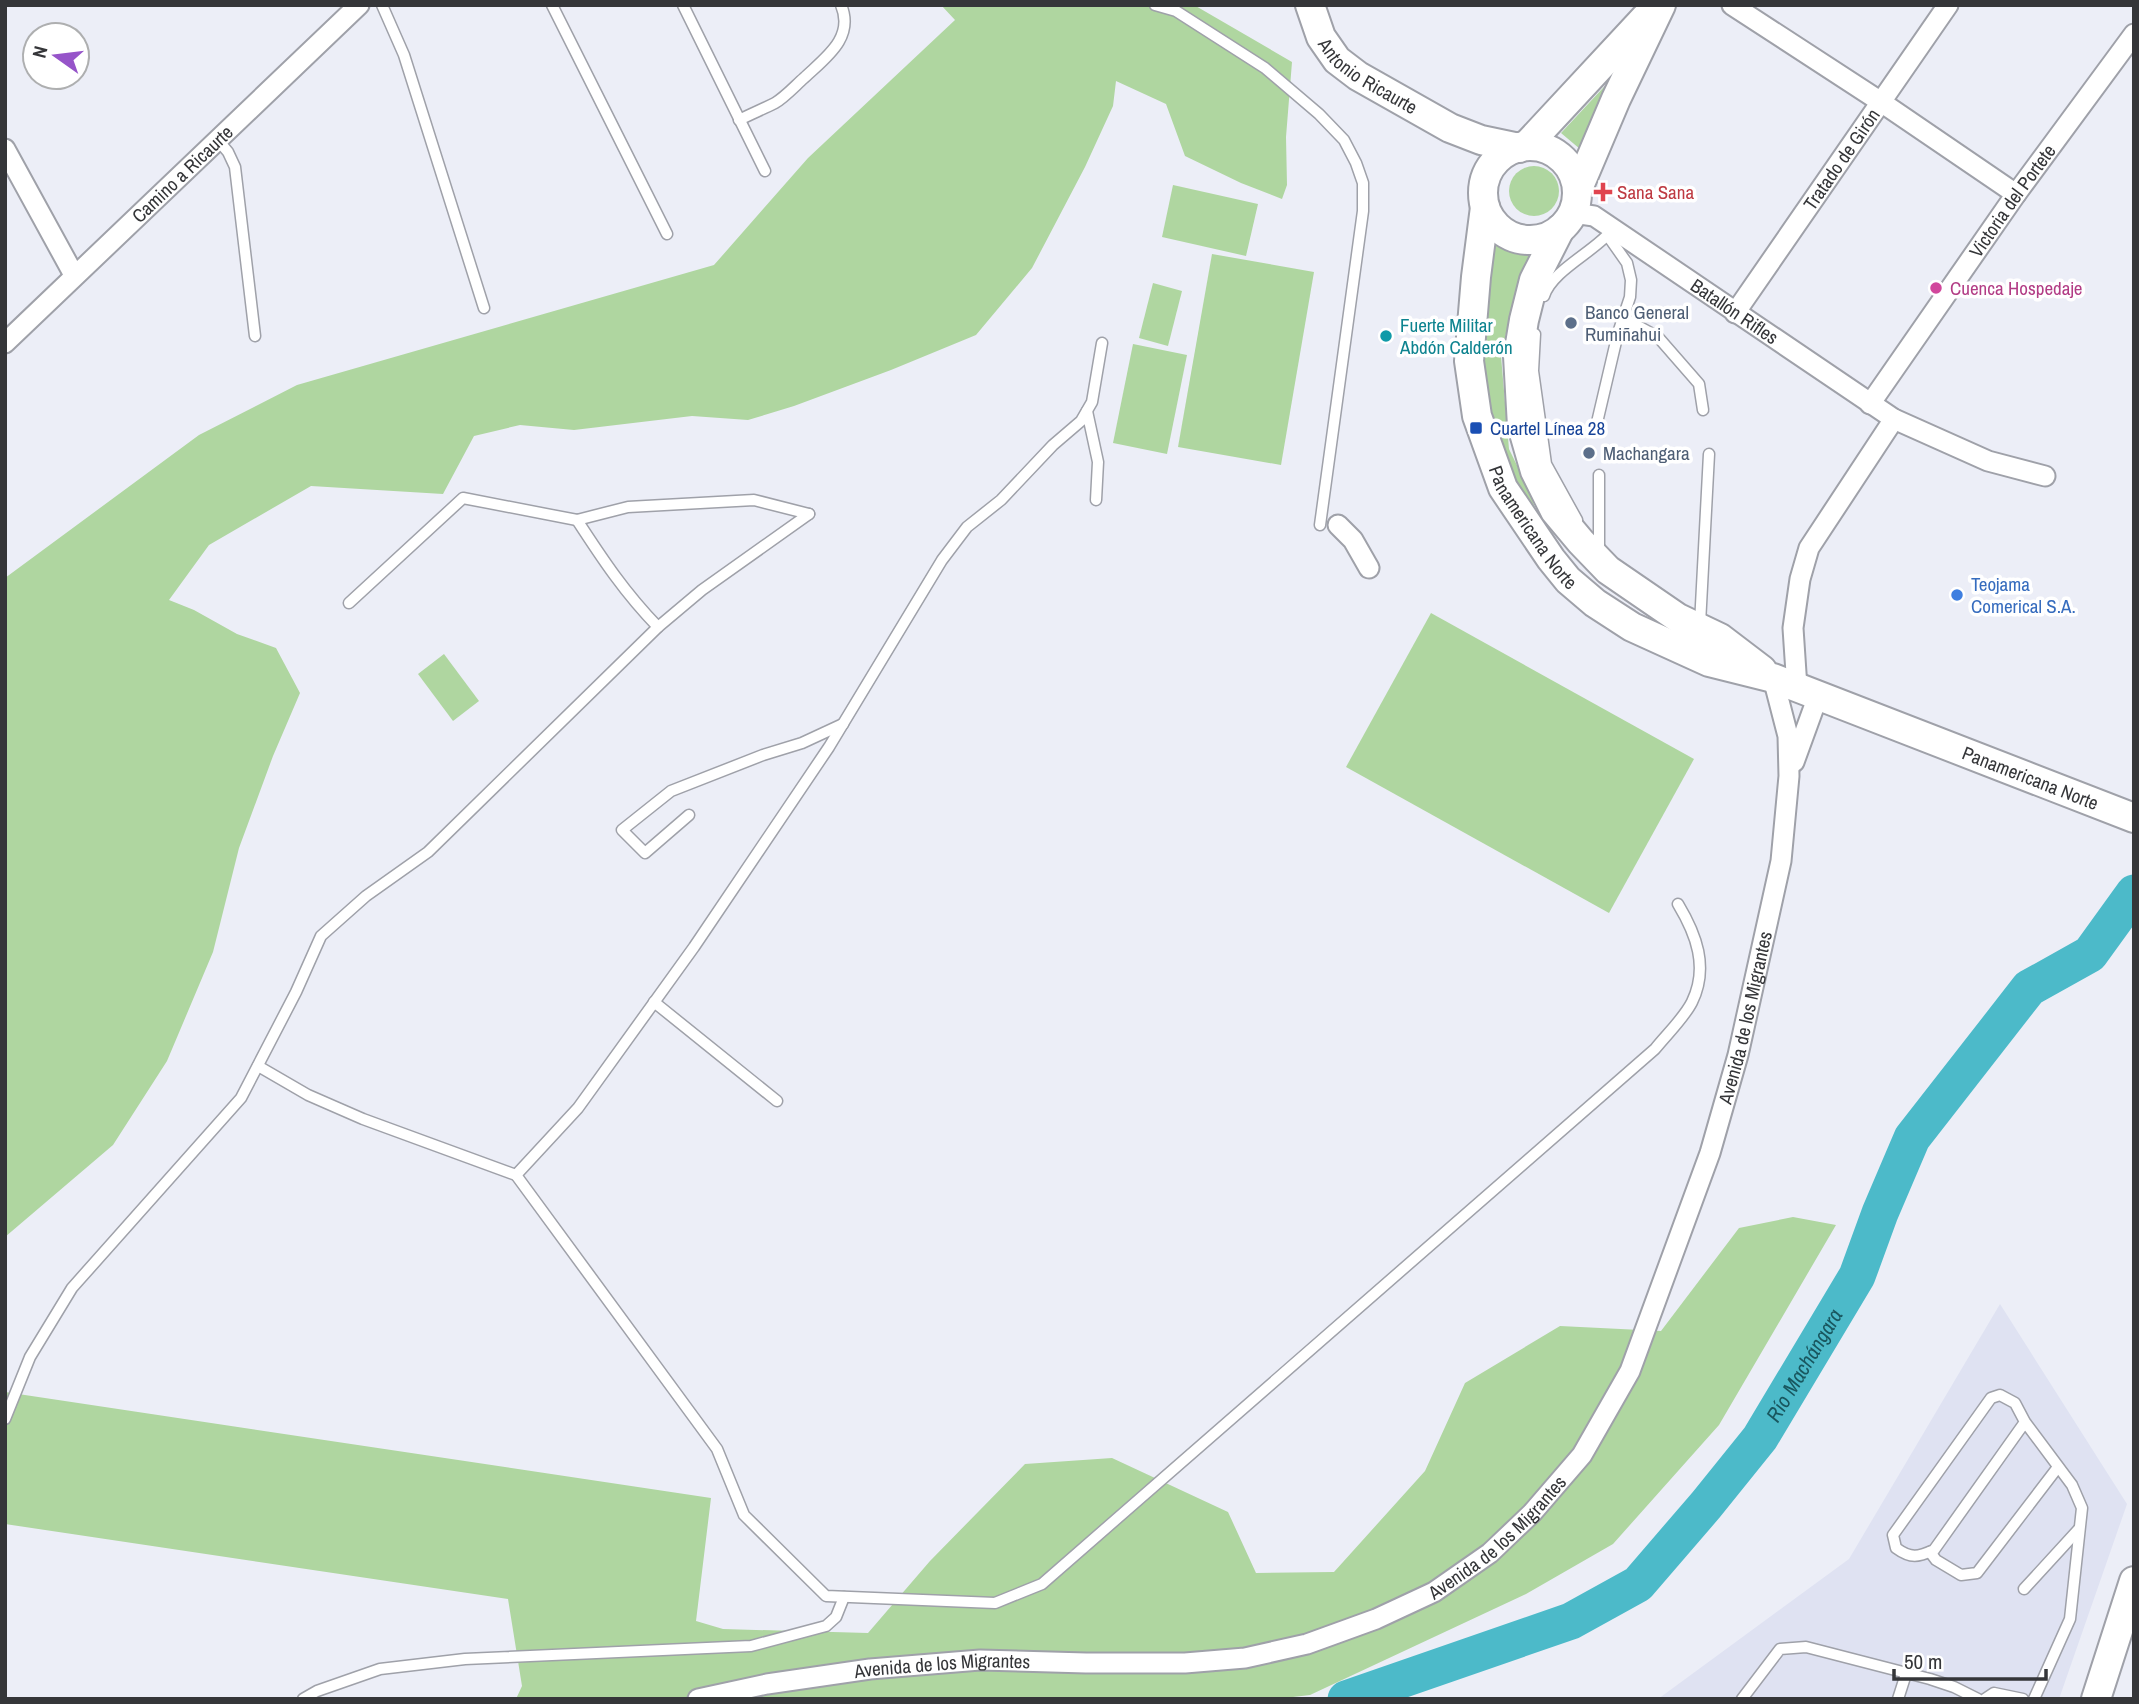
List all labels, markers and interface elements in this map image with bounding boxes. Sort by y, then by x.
north arrow [21,21,91,91]
street label: Antonio Ricaurte [1312,32,1422,120]
text: N [26,43,53,60]
street label: Tratado de Girón [1797,103,1886,215]
street label: Camino a Ricaurte [126,119,239,228]
street label: Victoria del Portete [1963,139,2061,263]
place label: Sana Sana [1617,179,1694,205]
marker: Sana Sana [1595,184,1611,200]
street label: Batallón Rifles [1686,272,1784,350]
place label: Cuenca Hospedaje [1950,275,2083,301]
marker: Cuenca Hospedaje [1928,280,1944,296]
place label: Banco General Rumiñahui [1585,299,1689,347]
place label: Fuerte Militar Abdón Calderón [1399,312,1513,360]
marker: Banco General Rumiñahui [1563,315,1579,331]
marker: Fuerte Militar Abdón Calderón [1378,328,1394,344]
place label: Cuartel Línea 28 [1490,415,1605,441]
marker: Cuartel Línea 28 [1468,420,1484,436]
place label: Machangara [1603,440,1690,466]
marker: Machangara [1581,445,1597,461]
street label: Panamericana Norte [1483,462,1583,595]
place label: Teojama Comerical S.A. [1971,571,2076,619]
marker: Teojama Comerical S.A. [1949,587,1965,603]
street label: Panamericana Norte [1959,740,2102,816]
street label: Avenida de los Migrantes [1711,929,1778,1108]
water label: Río Machángara [1759,1303,1849,1427]
street label: Avenida de los Migrantes [1422,1470,1572,1606]
scale bar [1894,1638,2046,1682]
street label: Avenida de los Migrantes [851,1647,1031,1684]
text: 50 m [1904,1647,1942,1676]

